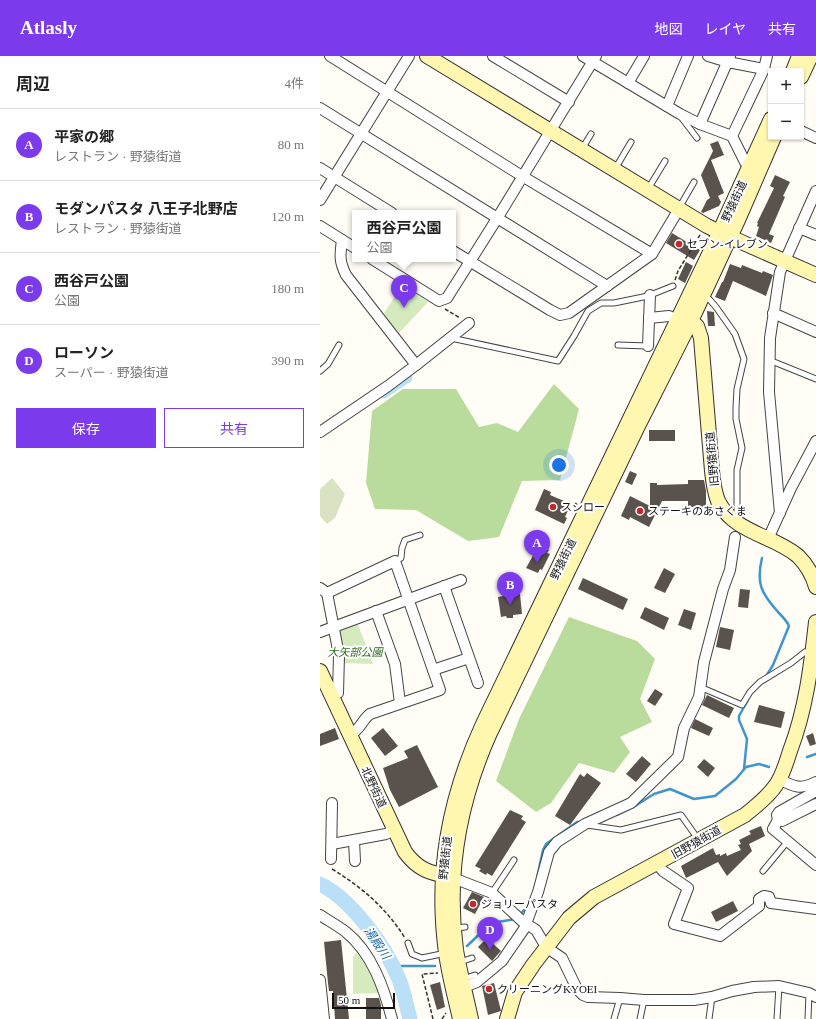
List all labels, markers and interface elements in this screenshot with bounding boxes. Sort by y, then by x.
text: Atlasly [20,17,77,38]
text: 地図 [654,22,682,37]
text: レイヤ [704,22,746,37]
text: 共有 [768,22,796,37]
map controls [768,68,804,140]
button: + [768,68,804,104]
text: 周辺 [16,75,50,94]
text: 4件 [284,76,304,91]
button: − [768,104,804,140]
text: 平家の郷 [54,129,114,145]
text: A [24,137,34,152]
text: 80 m [278,137,304,152]
text: レストラン · 野猿街道 [54,149,182,164]
street label: 野猿街道 [719,179,749,223]
text: モダンパスタ 八王子北野店 [54,201,238,217]
text: B [25,209,33,224]
text: 120 m [271,209,304,224]
popup [352,210,456,262]
text: 西谷戸公園 [366,220,442,236]
text: レストラン · 野猿街道 [54,221,182,236]
place label: セブン-イレブン [687,238,768,250]
marker: セブン-イレブン [674,239,684,249]
text: 公園 [366,240,393,255]
text: 西谷戸公園 [54,273,129,289]
pin: C [391,275,417,308]
text: C [24,281,34,296]
text: 180 m [271,281,304,296]
text: 公園 [54,293,80,308]
text: ローソン [54,345,114,361]
text: D [24,353,34,368]
text: 390 m [271,353,304,368]
text: スーパー · 野猿街道 [54,365,169,380]
button: 保存 [16,408,156,448]
button: 共有 [164,408,304,448]
street label: 旧野猿街道 [704,431,720,487]
your location [549,455,569,475]
place label: スシロー [561,501,605,513]
marker: スシロー [548,502,558,512]
place label: ステーキのあさくま [648,505,747,517]
marker: ステーキのあさくま [635,506,645,516]
pin: A [524,530,550,563]
street label: 野猿街道 [548,537,578,581]
pin: B [497,572,523,605]
park label: 大矢部公園 [328,646,384,658]
street label: 北野街道 [359,765,389,809]
street label: 旧野猿街道 [669,823,723,861]
street label: 野猿街道 [437,835,453,881]
place label: ジョリーパスタ [481,898,558,910]
marker: ジョリーパスタ [468,899,478,909]
pin: D [477,917,503,950]
water label: 湯殿川 [361,924,394,963]
place label: クリーニングKYOEI [497,983,598,995]
marker: クリーニングKYOEI [484,984,494,994]
scale bar [332,991,395,1010]
text: 50 m [338,994,360,1006]

